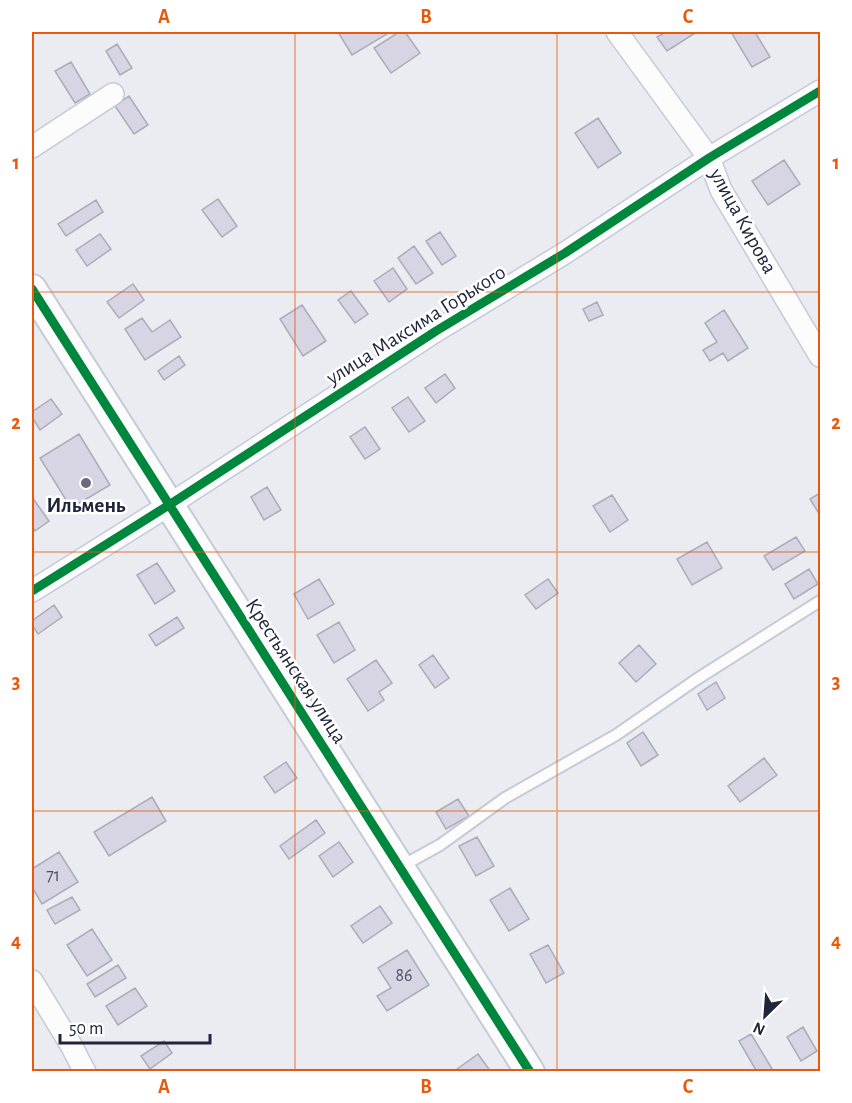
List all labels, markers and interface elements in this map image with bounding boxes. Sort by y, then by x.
text: A [158,7,170,27]
text: B [420,7,432,27]
text: C [683,7,694,27]
text: 1 [12,153,20,173]
text: 1 [832,153,840,173]
street label: улица Кирова [705,164,781,277]
street label: улица Максима Горького [322,261,509,389]
text: 2 [11,413,21,433]
text: 2 [831,413,841,433]
marker: Ильмень [79,476,93,490]
place label: Ильмень [46,495,126,516]
street label: Крестьянская улица [241,595,351,747]
text: 3 [12,672,20,692]
text: 3 [832,672,840,692]
house number: 71 [46,867,60,885]
text: 4 [11,931,21,951]
text: 4 [831,931,841,951]
house number: 86 [396,967,413,985]
north arrow [735,986,795,1046]
scale bar [60,1007,210,1045]
text: N [751,1019,768,1038]
text: 50 m [69,1020,103,1038]
text: A [158,1077,170,1097]
text: B [420,1077,432,1097]
text: C [683,1077,694,1097]

